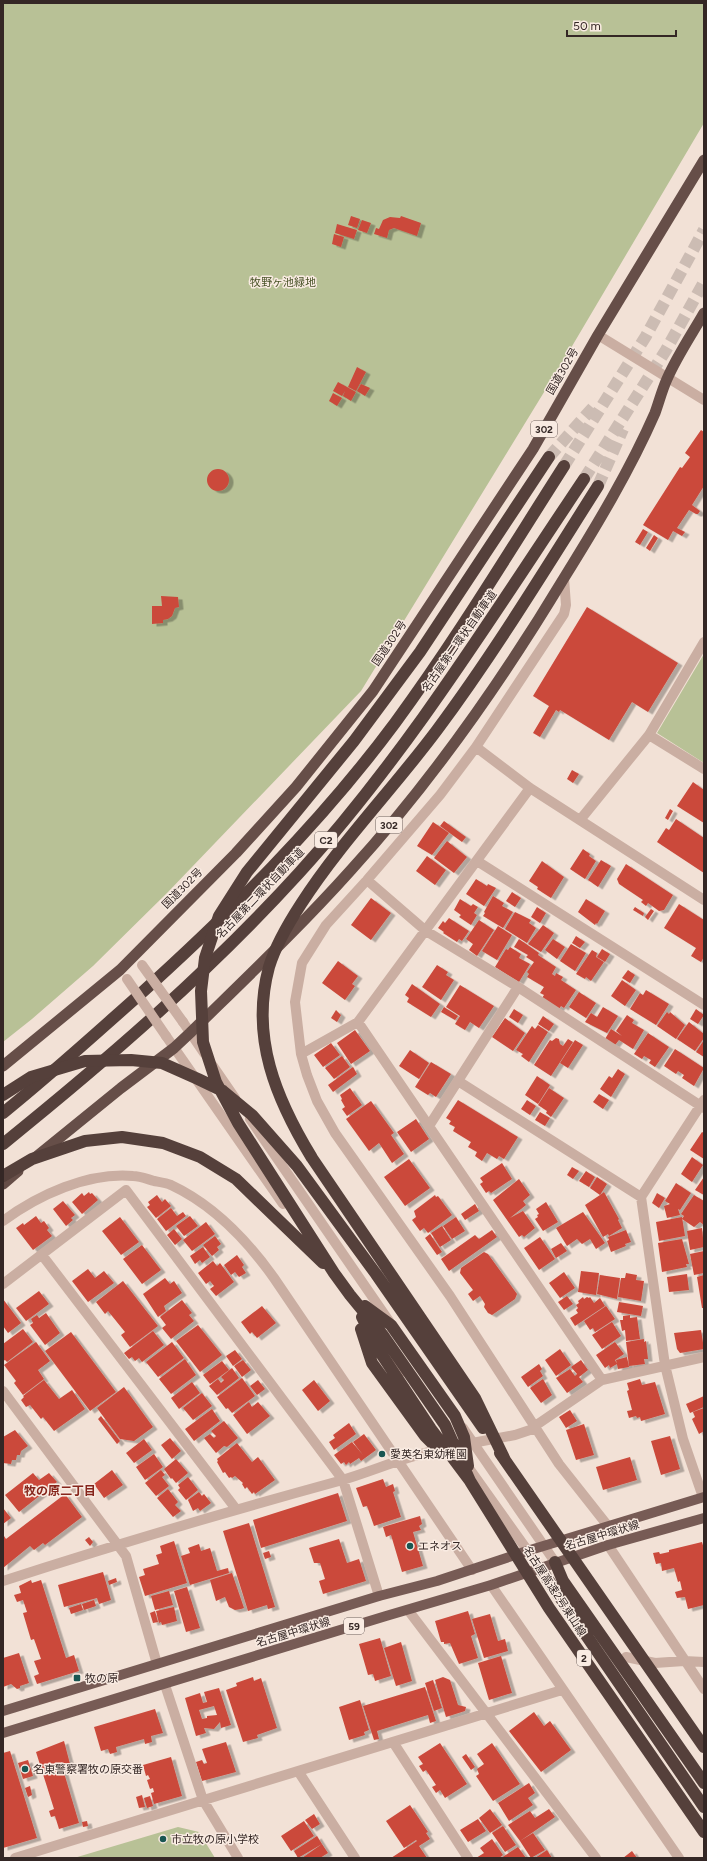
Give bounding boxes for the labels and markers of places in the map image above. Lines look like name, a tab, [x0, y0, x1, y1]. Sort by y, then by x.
place label: 愛英名東幼稚園	[390, 1448, 467, 1461]
marker: 愛英名東幼稚園	[377, 1449, 387, 1459]
place label: エネオス	[418, 1540, 462, 1553]
marker: エネオス	[405, 1541, 415, 1551]
place label: 牧の原	[85, 1672, 118, 1685]
marker: 牧の原	[72, 1673, 82, 1683]
place label: 名東警察署牧の原交番	[33, 1763, 143, 1776]
marker: 名東警察署牧の原交番	[20, 1764, 30, 1774]
place label: 市立牧の原小学校	[171, 1833, 259, 1846]
marker: 市立牧の原小学校	[158, 1834, 168, 1844]

